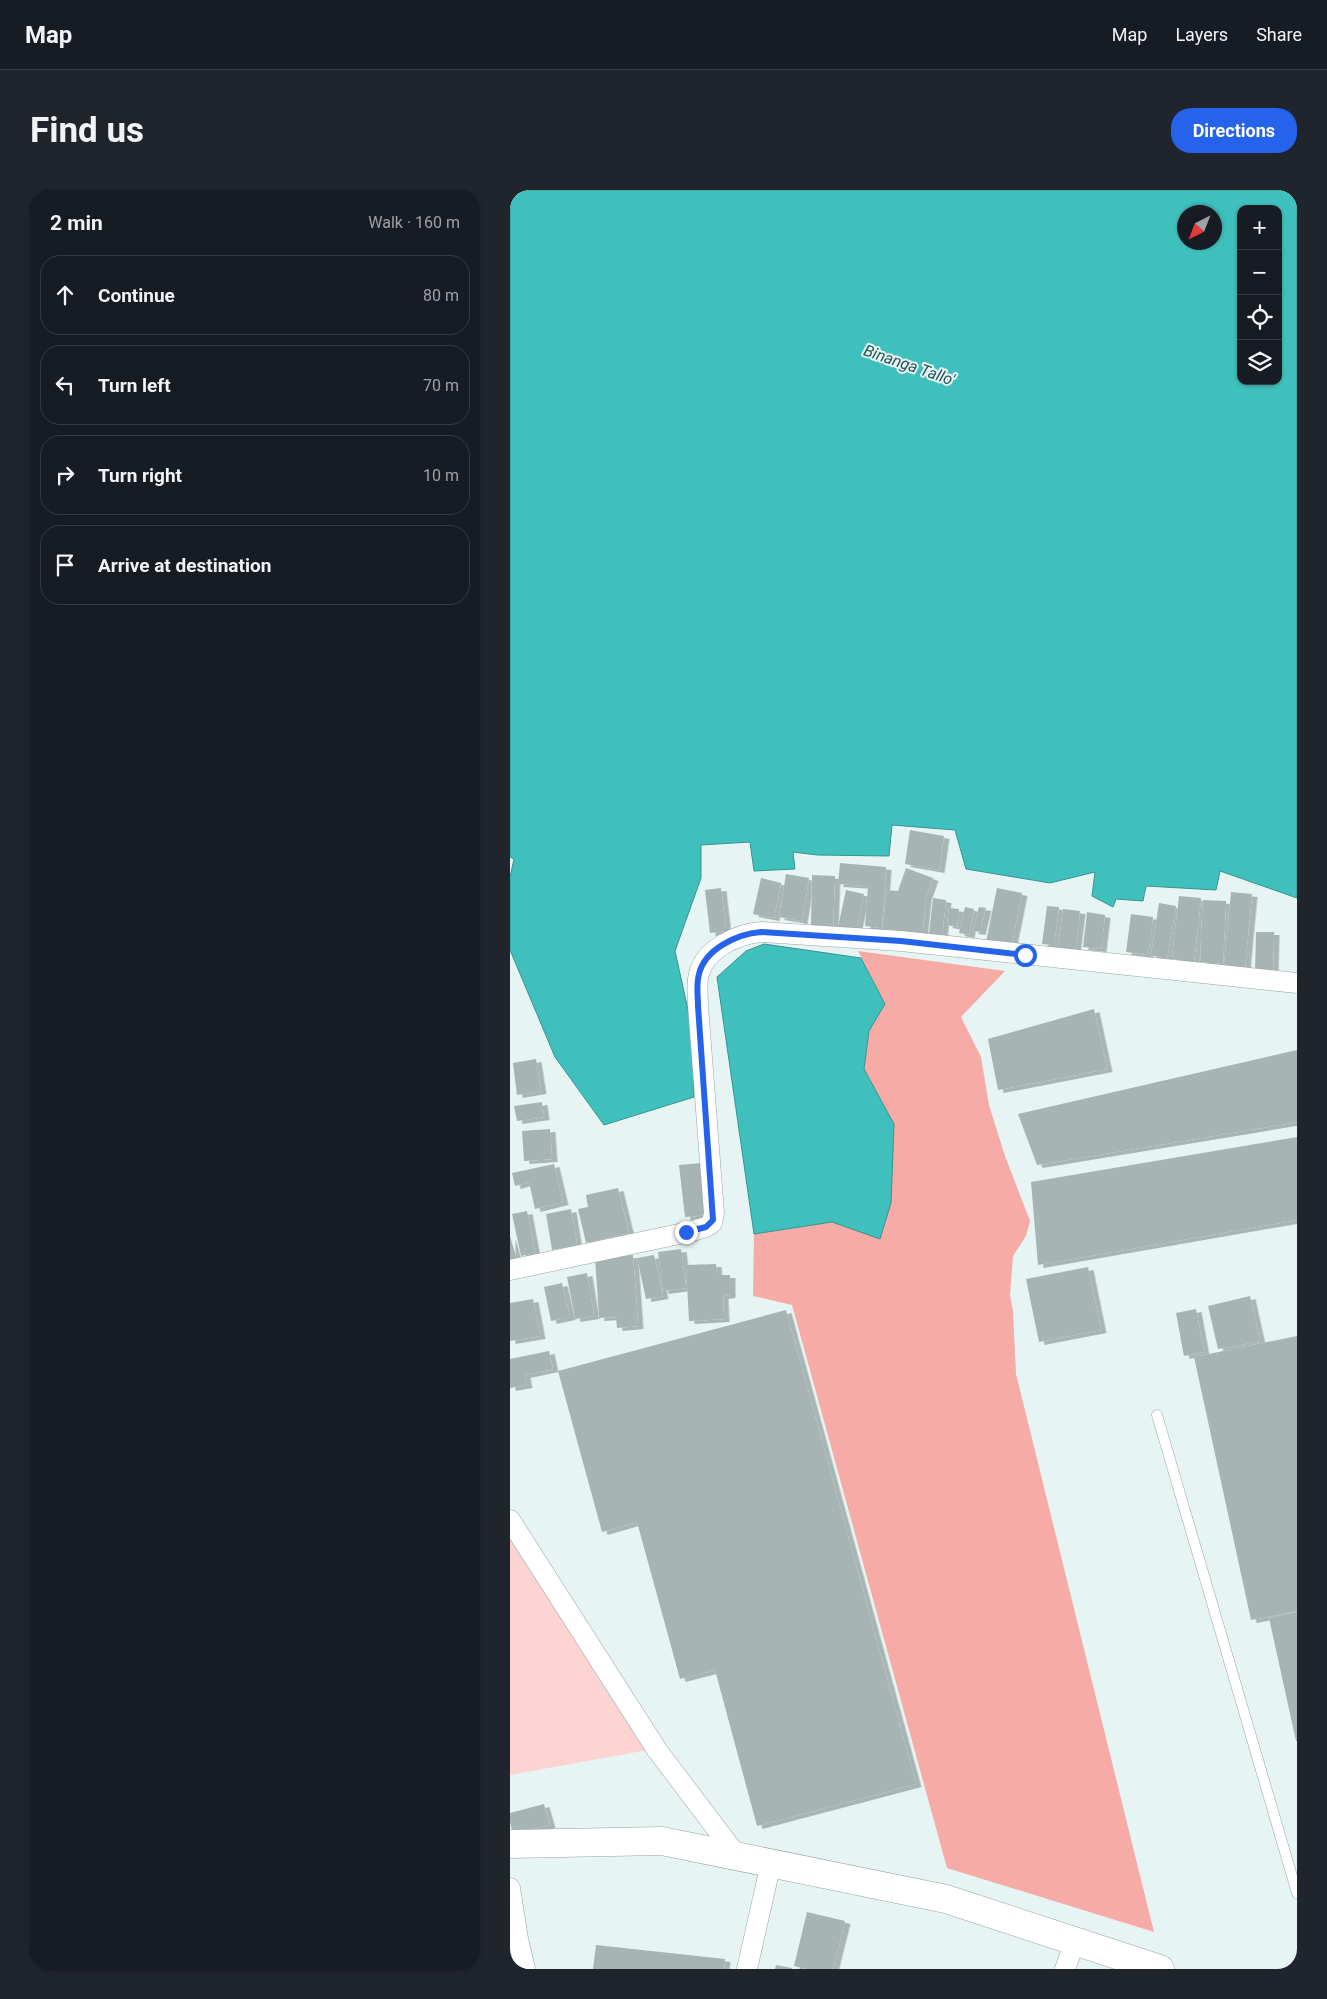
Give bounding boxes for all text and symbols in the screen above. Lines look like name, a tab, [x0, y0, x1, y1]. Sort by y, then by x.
text: Map	[25, 21, 72, 49]
text: Map	[1112, 24, 1147, 45]
text: Layers	[1175, 24, 1228, 45]
text: Share	[1256, 24, 1302, 45]
button: Directions	[1171, 108, 1297, 153]
text: Find us	[30, 110, 144, 151]
north arrow	[1177, 205, 1222, 250]
map controls	[1237, 205, 1282, 385]
button: +	[1237, 205, 1282, 250]
text: 2 min	[50, 211, 103, 235]
text: Walk · 160 m	[368, 213, 460, 232]
button: −	[1237, 250, 1282, 295]
icon: ahead	[51, 281, 79, 309]
text: Continue	[98, 284, 175, 307]
text: 80 m	[423, 286, 459, 305]
button: locate	[1237, 295, 1282, 340]
button: layers	[1237, 340, 1282, 385]
water label: Binanga Tallo'	[861, 341, 958, 390]
icon: left	[51, 371, 79, 399]
text: Turn left	[98, 374, 171, 397]
text: 70 m	[423, 376, 459, 395]
icon: right	[51, 461, 79, 489]
text: Turn right	[98, 464, 182, 487]
text: 10 m	[423, 466, 459, 485]
icon: arrive	[51, 551, 79, 579]
text: Arrive at destination	[98, 554, 271, 577]
route start	[1014, 944, 1037, 967]
route end	[675, 1221, 698, 1244]

